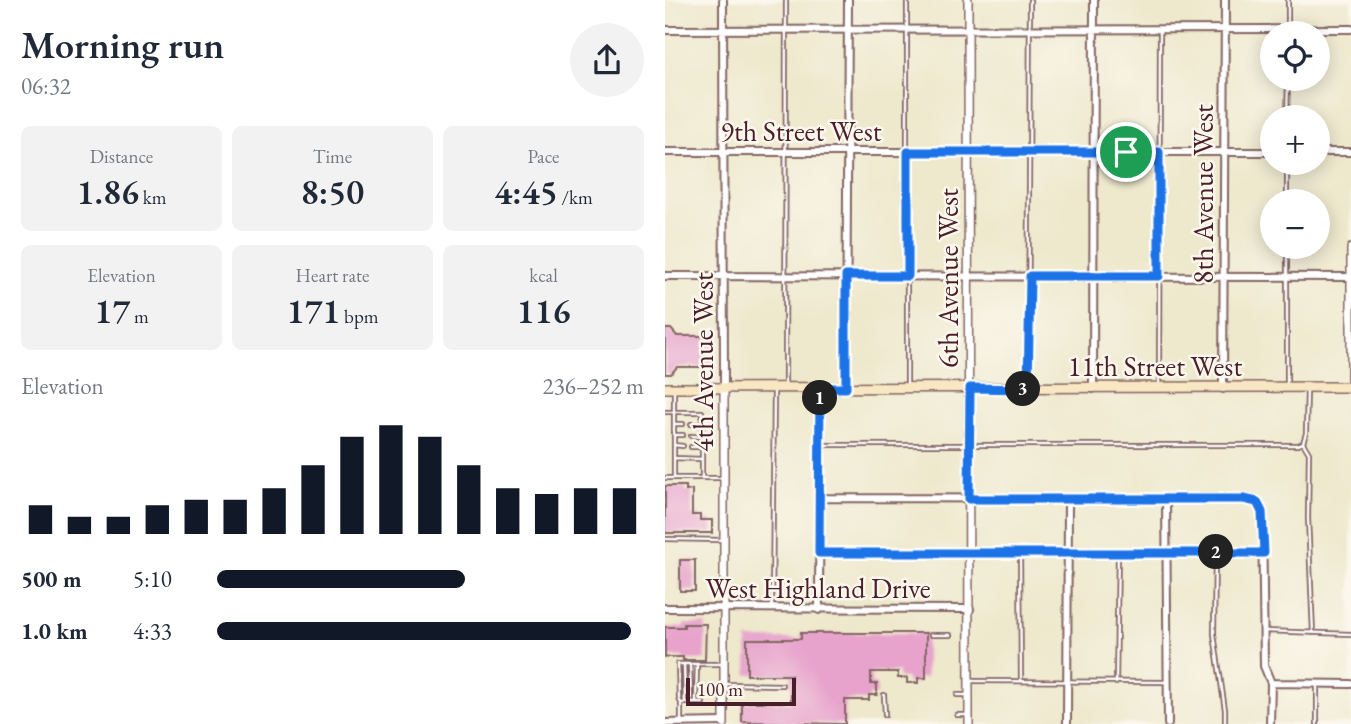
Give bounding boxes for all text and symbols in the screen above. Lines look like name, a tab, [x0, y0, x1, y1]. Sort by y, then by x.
text: Morning run	[21, 20, 224, 69]
map controls	[1260, 21, 1330, 259]
button: locate	[1260, 21, 1330, 91]
button: share	[570, 23, 644, 97]
text: 06:32	[21, 71, 71, 101]
street label: 8th Avenue West	[1185, 104, 1221, 284]
button: +	[1260, 105, 1330, 175]
street label: 9th Street West	[721, 113, 882, 149]
pin	[1096, 122, 1156, 182]
icon: arrive	[1107, 133, 1145, 171]
text: Distance	[90, 144, 153, 169]
text: Time	[313, 144, 352, 169]
text: Pace	[528, 144, 559, 169]
text: 1.86	[77, 169, 139, 214]
text: 8:50	[301, 169, 364, 214]
text: 4:45	[494, 169, 558, 214]
text: km	[139, 185, 166, 210]
text: /km	[558, 185, 593, 210]
street label: 6th Avenue West	[930, 188, 966, 368]
button: −	[1260, 189, 1330, 259]
text: Elevation	[87, 263, 156, 288]
text: Heart rate	[296, 263, 369, 288]
text: kcal	[529, 263, 558, 288]
street label: 4th Avenue West	[685, 272, 721, 452]
text: 17	[94, 288, 130, 333]
text: 171	[286, 288, 340, 333]
text: 116	[517, 288, 570, 333]
text: m	[130, 304, 149, 329]
text: bpm	[340, 304, 379, 329]
street label: 11th Street West	[1068, 348, 1242, 384]
text: Elevation	[21, 371, 104, 401]
text: 236–252 m	[543, 371, 644, 401]
pin: 3	[1005, 372, 1041, 406]
text: 3	[1017, 376, 1028, 401]
pin: 1	[803, 380, 837, 416]
text: 1	[814, 385, 825, 410]
pin: 2	[1199, 534, 1233, 570]
text: 2	[1210, 539, 1221, 564]
text: 500 m	[21, 564, 82, 594]
text: 5:10	[133, 564, 172, 594]
street label: West Highland Drive	[705, 570, 931, 606]
text: 1.0 km	[21, 616, 88, 646]
text: 4:33	[133, 616, 172, 646]
scale bar	[686, 675, 796, 707]
text: 100 m	[697, 677, 743, 702]

